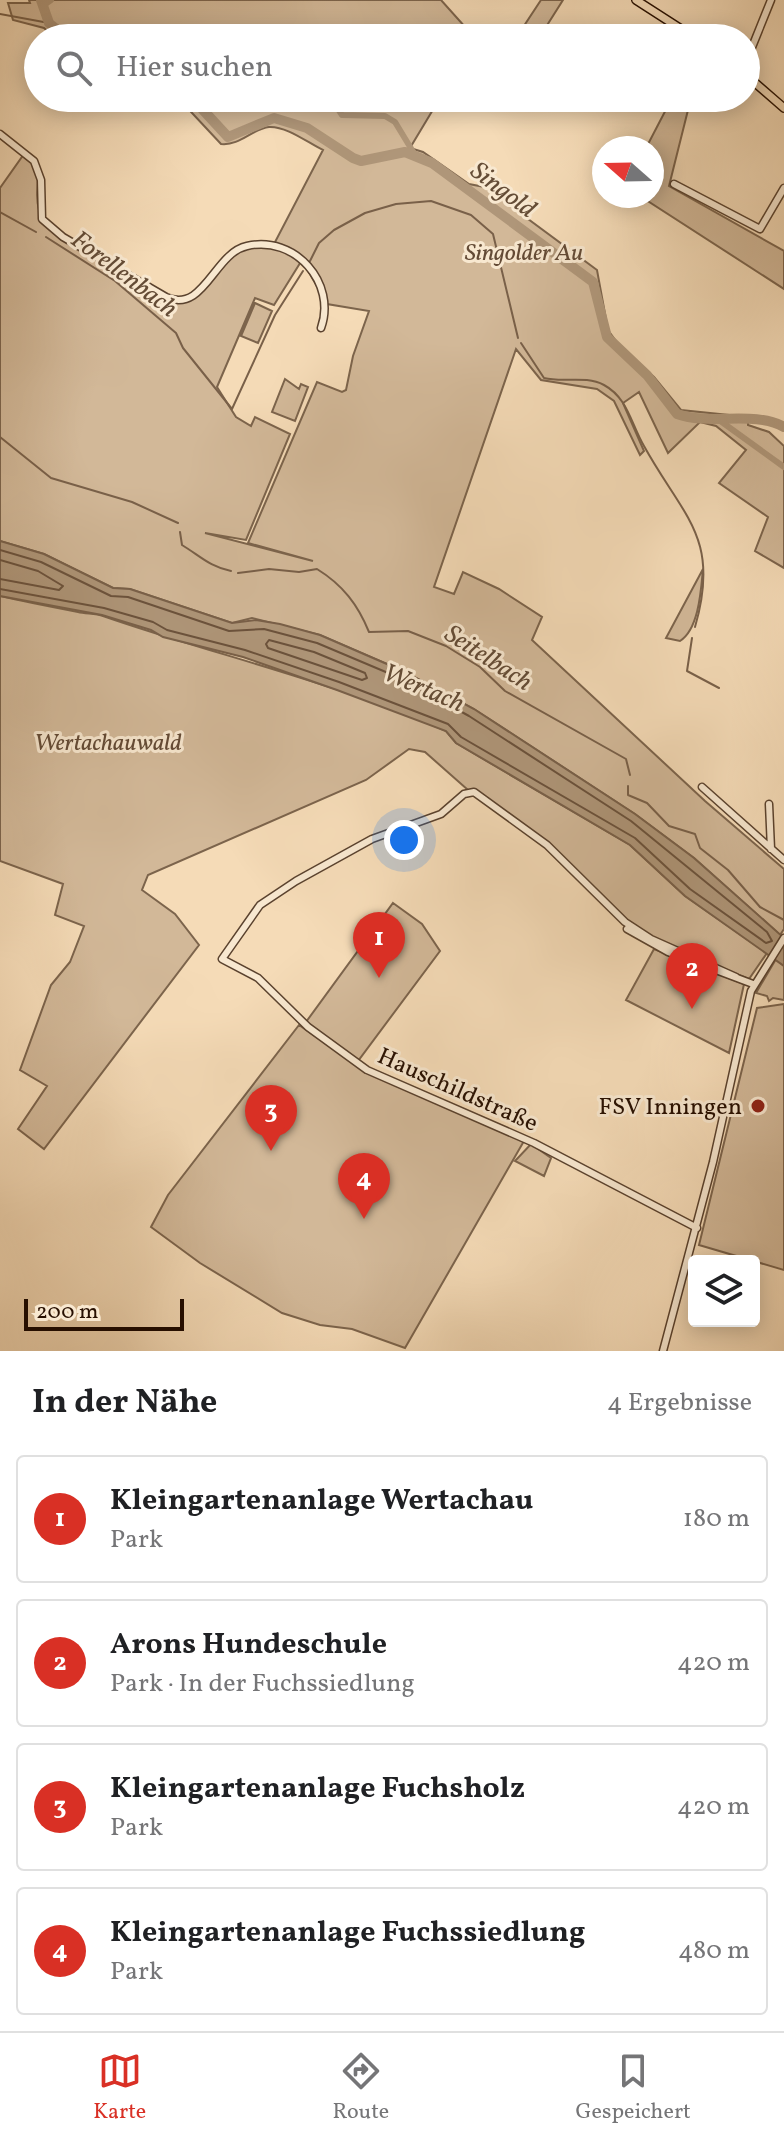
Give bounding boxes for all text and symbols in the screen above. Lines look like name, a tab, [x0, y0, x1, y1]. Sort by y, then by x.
search box	[24, 24, 760, 112]
icon: search	[52, 46, 96, 90]
text: Hier suchen	[116, 47, 273, 89]
north arrow	[592, 136, 664, 208]
water label: Singold	[462, 154, 544, 228]
water label: Forellenbach	[63, 222, 185, 327]
park label: Singolder Au	[465, 237, 583, 271]
water label: Seitelbach	[437, 617, 539, 701]
water label: Wertach	[377, 656, 470, 722]
park label: Wertachauwald	[34, 727, 182, 761]
your location	[384, 820, 424, 860]
pin: 1	[353, 912, 405, 978]
pin: 2	[666, 943, 718, 1009]
street label: Hauschildstraße	[371, 1040, 543, 1141]
pin: 3	[245, 1085, 297, 1151]
place label: FSV Inningen	[599, 1091, 742, 1125]
marker: FSV Inningen	[749, 1097, 767, 1115]
pin: 4	[338, 1153, 390, 1219]
map controls	[688, 1255, 760, 1327]
button: layers	[688, 1255, 760, 1327]
scale bar	[24, 1295, 184, 1331]
text: 200 m	[36, 1297, 98, 1328]
text: In der Nähe	[32, 1380, 217, 1427]
text: 4 Ergebnisse	[607, 1385, 752, 1421]
text: Kleingartenanlage Wertachau	[110, 1480, 533, 1522]
text: 1	[55, 1501, 65, 1537]
text: 180 m	[683, 1501, 750, 1537]
text: Park	[110, 1522, 163, 1558]
text: Arons Hundeschule	[110, 1624, 387, 1666]
text: 2	[53, 1645, 67, 1681]
text: 420 m	[677, 1645, 750, 1681]
text: Park · In der Fuchssiedlung	[110, 1666, 415, 1702]
text: Kleingartenanlage Fuchsholz	[110, 1768, 525, 1810]
text: 3	[53, 1789, 67, 1825]
text: 420 m	[677, 1789, 750, 1825]
text: Park	[110, 1810, 163, 1846]
text: Kleingartenanlage Fuchssiedlung	[110, 1912, 585, 1954]
text: 4	[52, 1933, 68, 1969]
text: 480 m	[678, 1933, 750, 1969]
text: Park	[110, 1954, 163, 1990]
tab: Karte	[93, 2049, 146, 2128]
tab: Route	[333, 2049, 389, 2128]
tab: Gespeichert	[575, 2049, 691, 2128]

